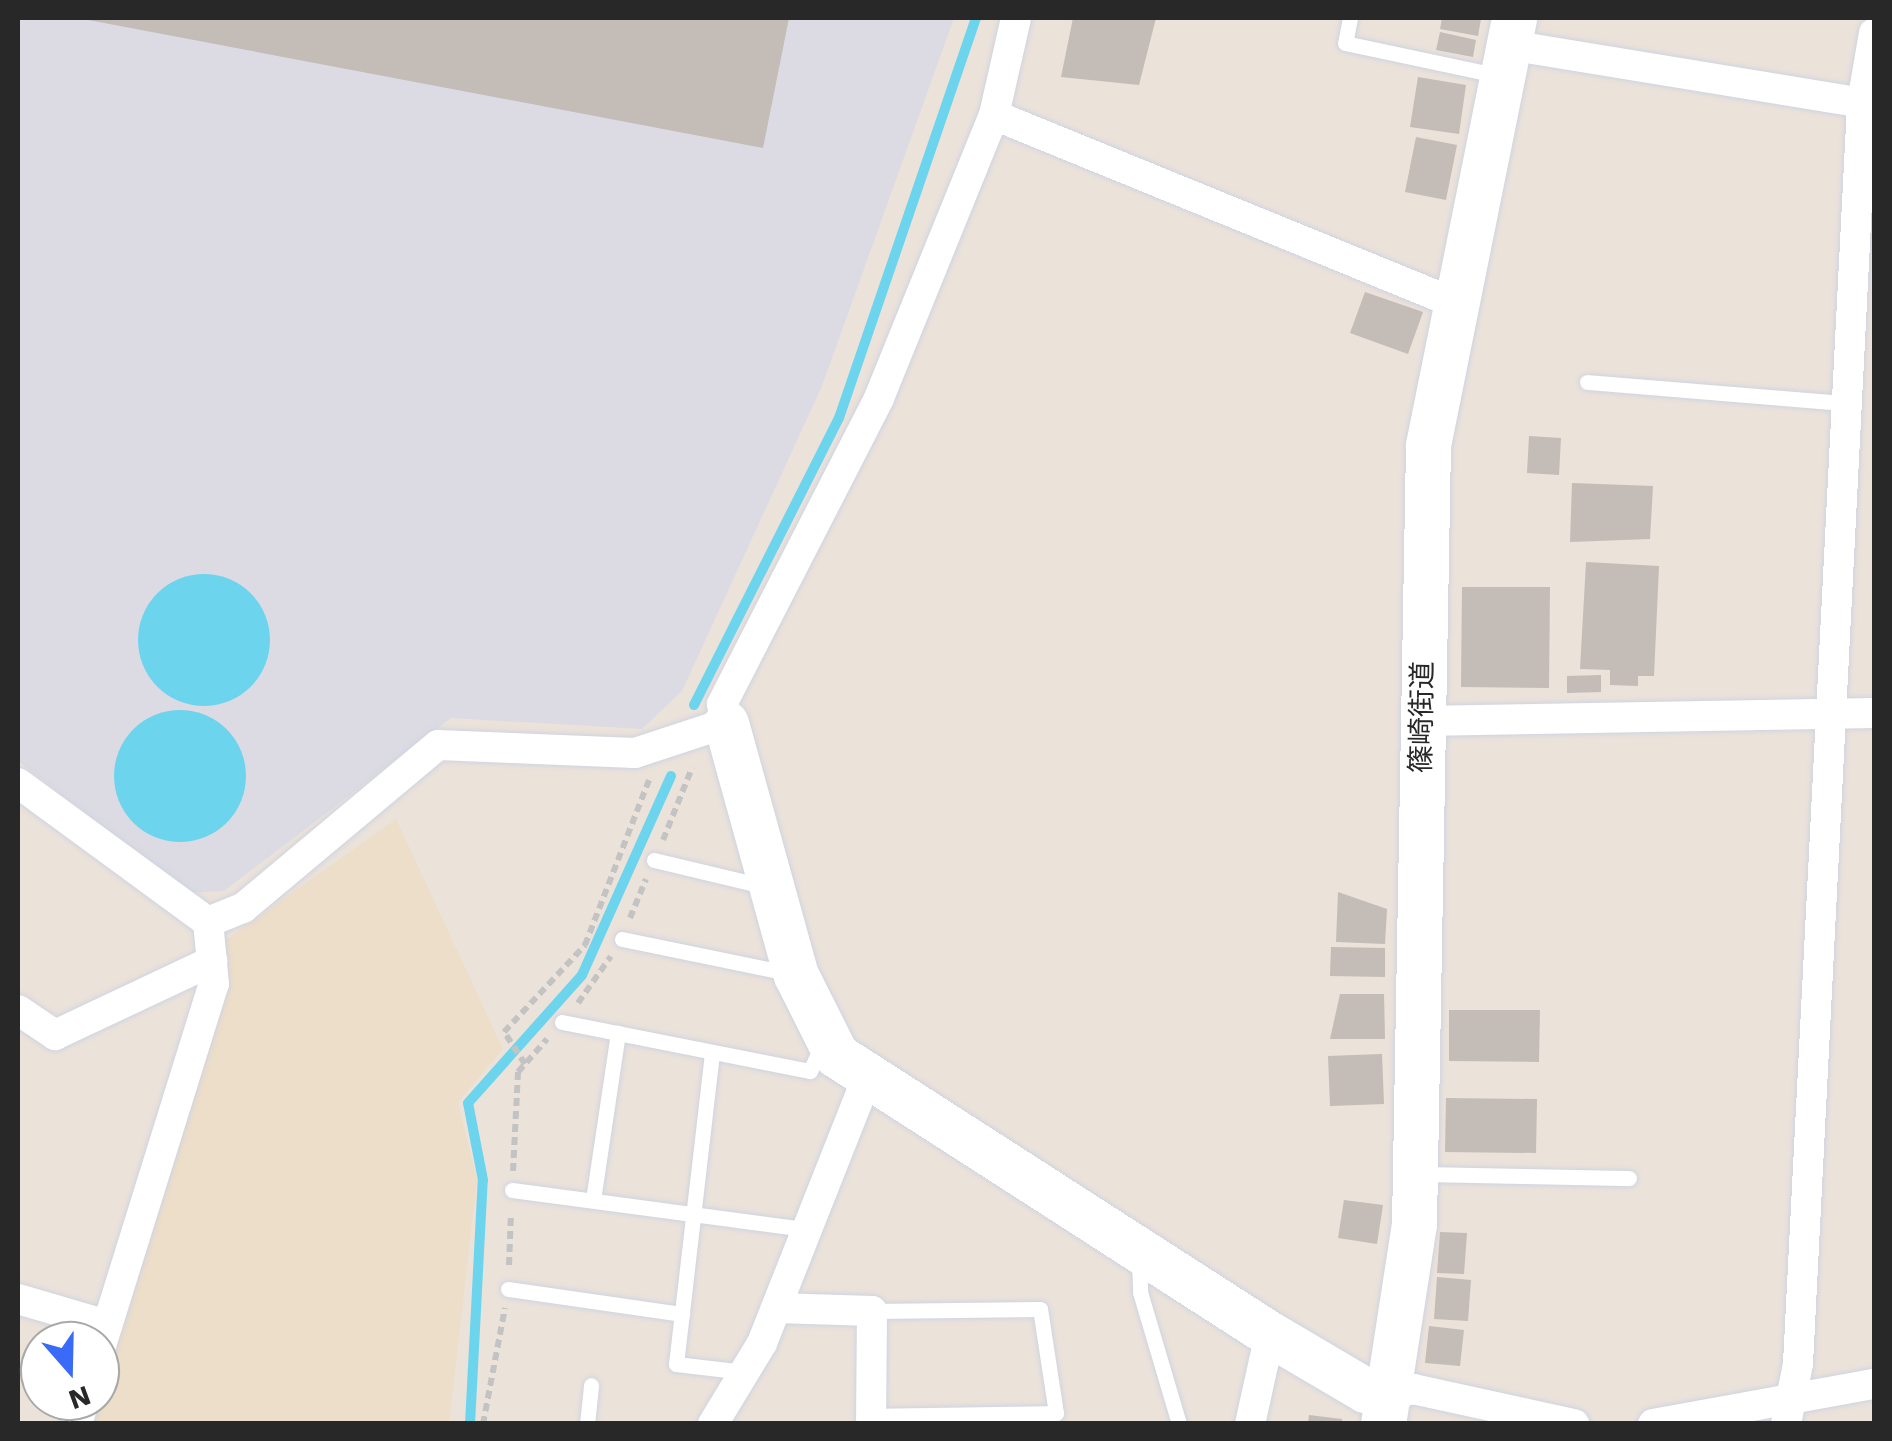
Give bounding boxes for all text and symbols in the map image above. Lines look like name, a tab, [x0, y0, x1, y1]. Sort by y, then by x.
street label: 篠崎街道	[1404, 661, 1440, 773]
north arrow	[20, 1321, 120, 1421]
text: N	[64, 1379, 95, 1417]

